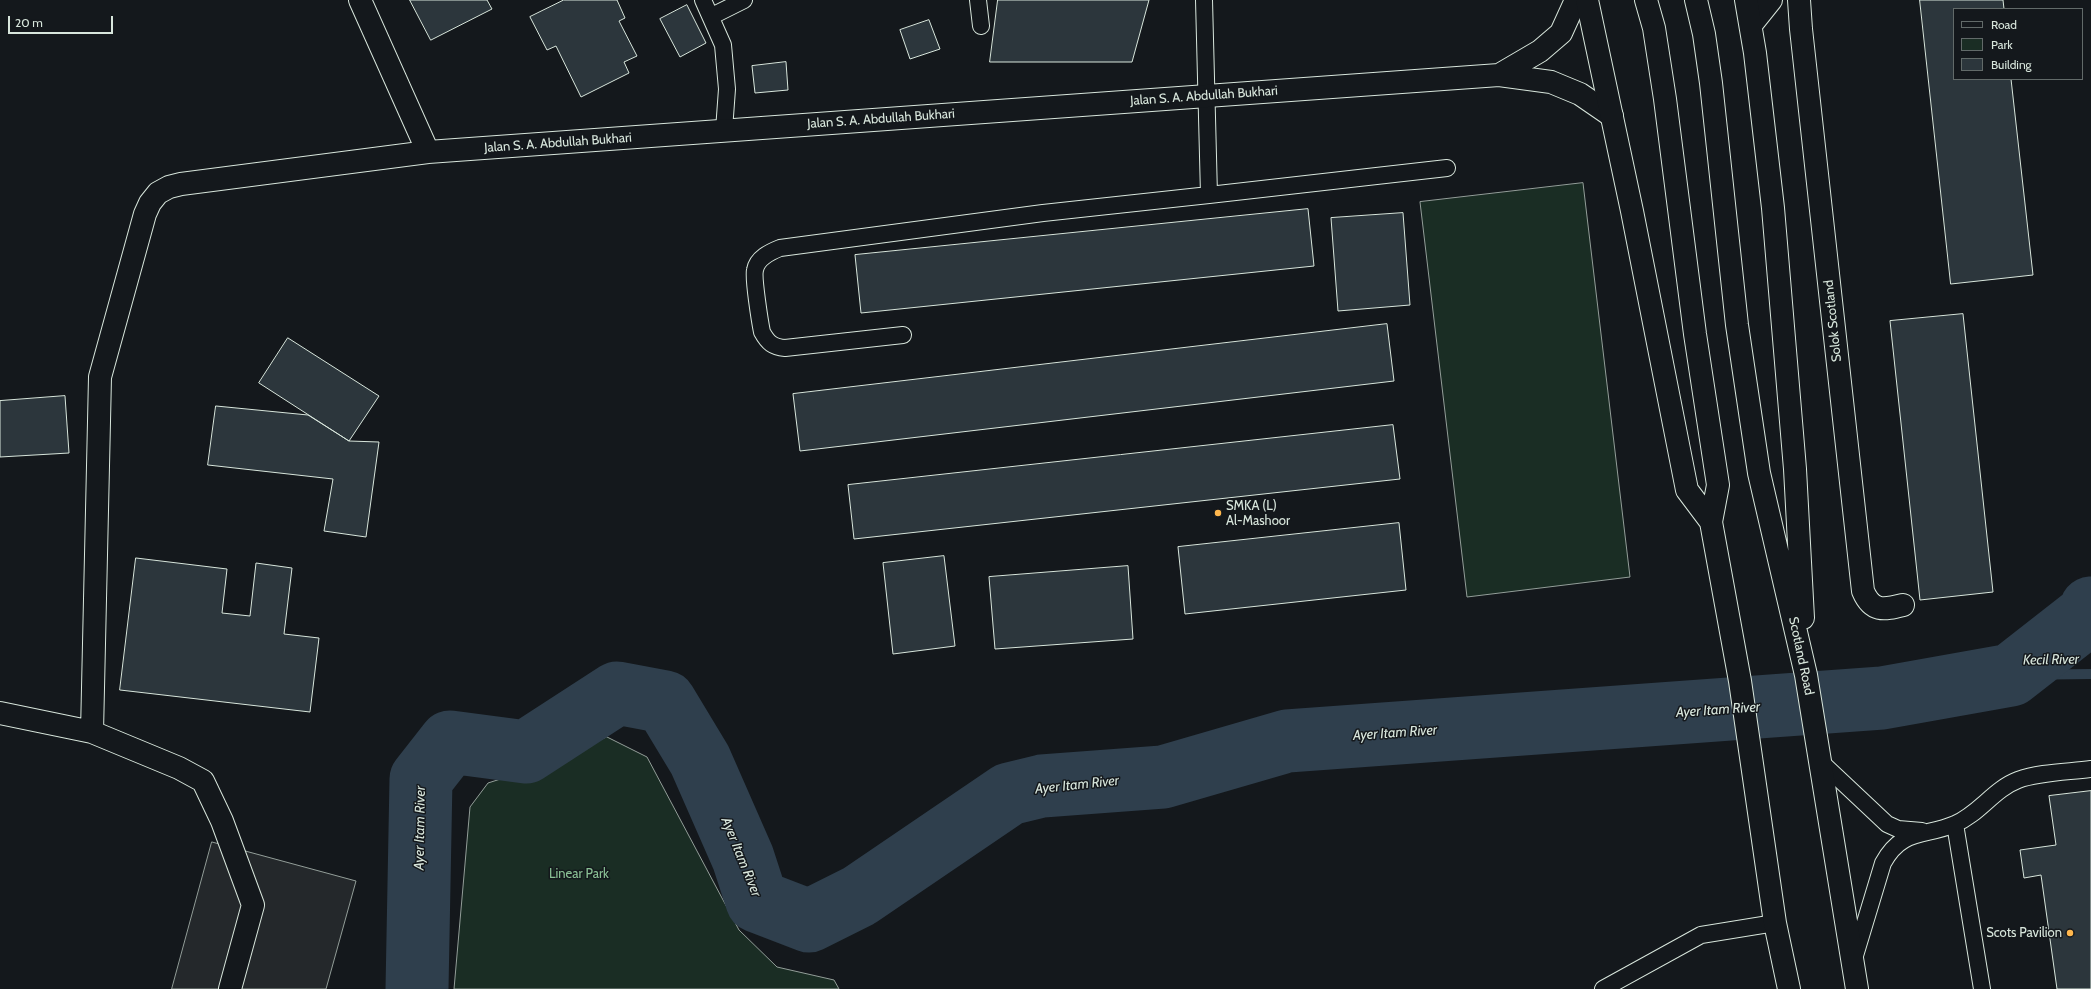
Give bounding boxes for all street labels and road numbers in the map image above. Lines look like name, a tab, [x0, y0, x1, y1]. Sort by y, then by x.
street label: Jalan S. A. Abdullah Bukhari	[1130, 83, 1278, 109]
street label: Jalan S. A. Abdullah Bukhari	[807, 106, 955, 132]
street label: Jalan S. A. Abdullah Bukhari	[484, 130, 632, 156]
street label: Solok Scotland	[1821, 279, 1845, 363]
street label: Scotland Road	[1785, 615, 1817, 697]

